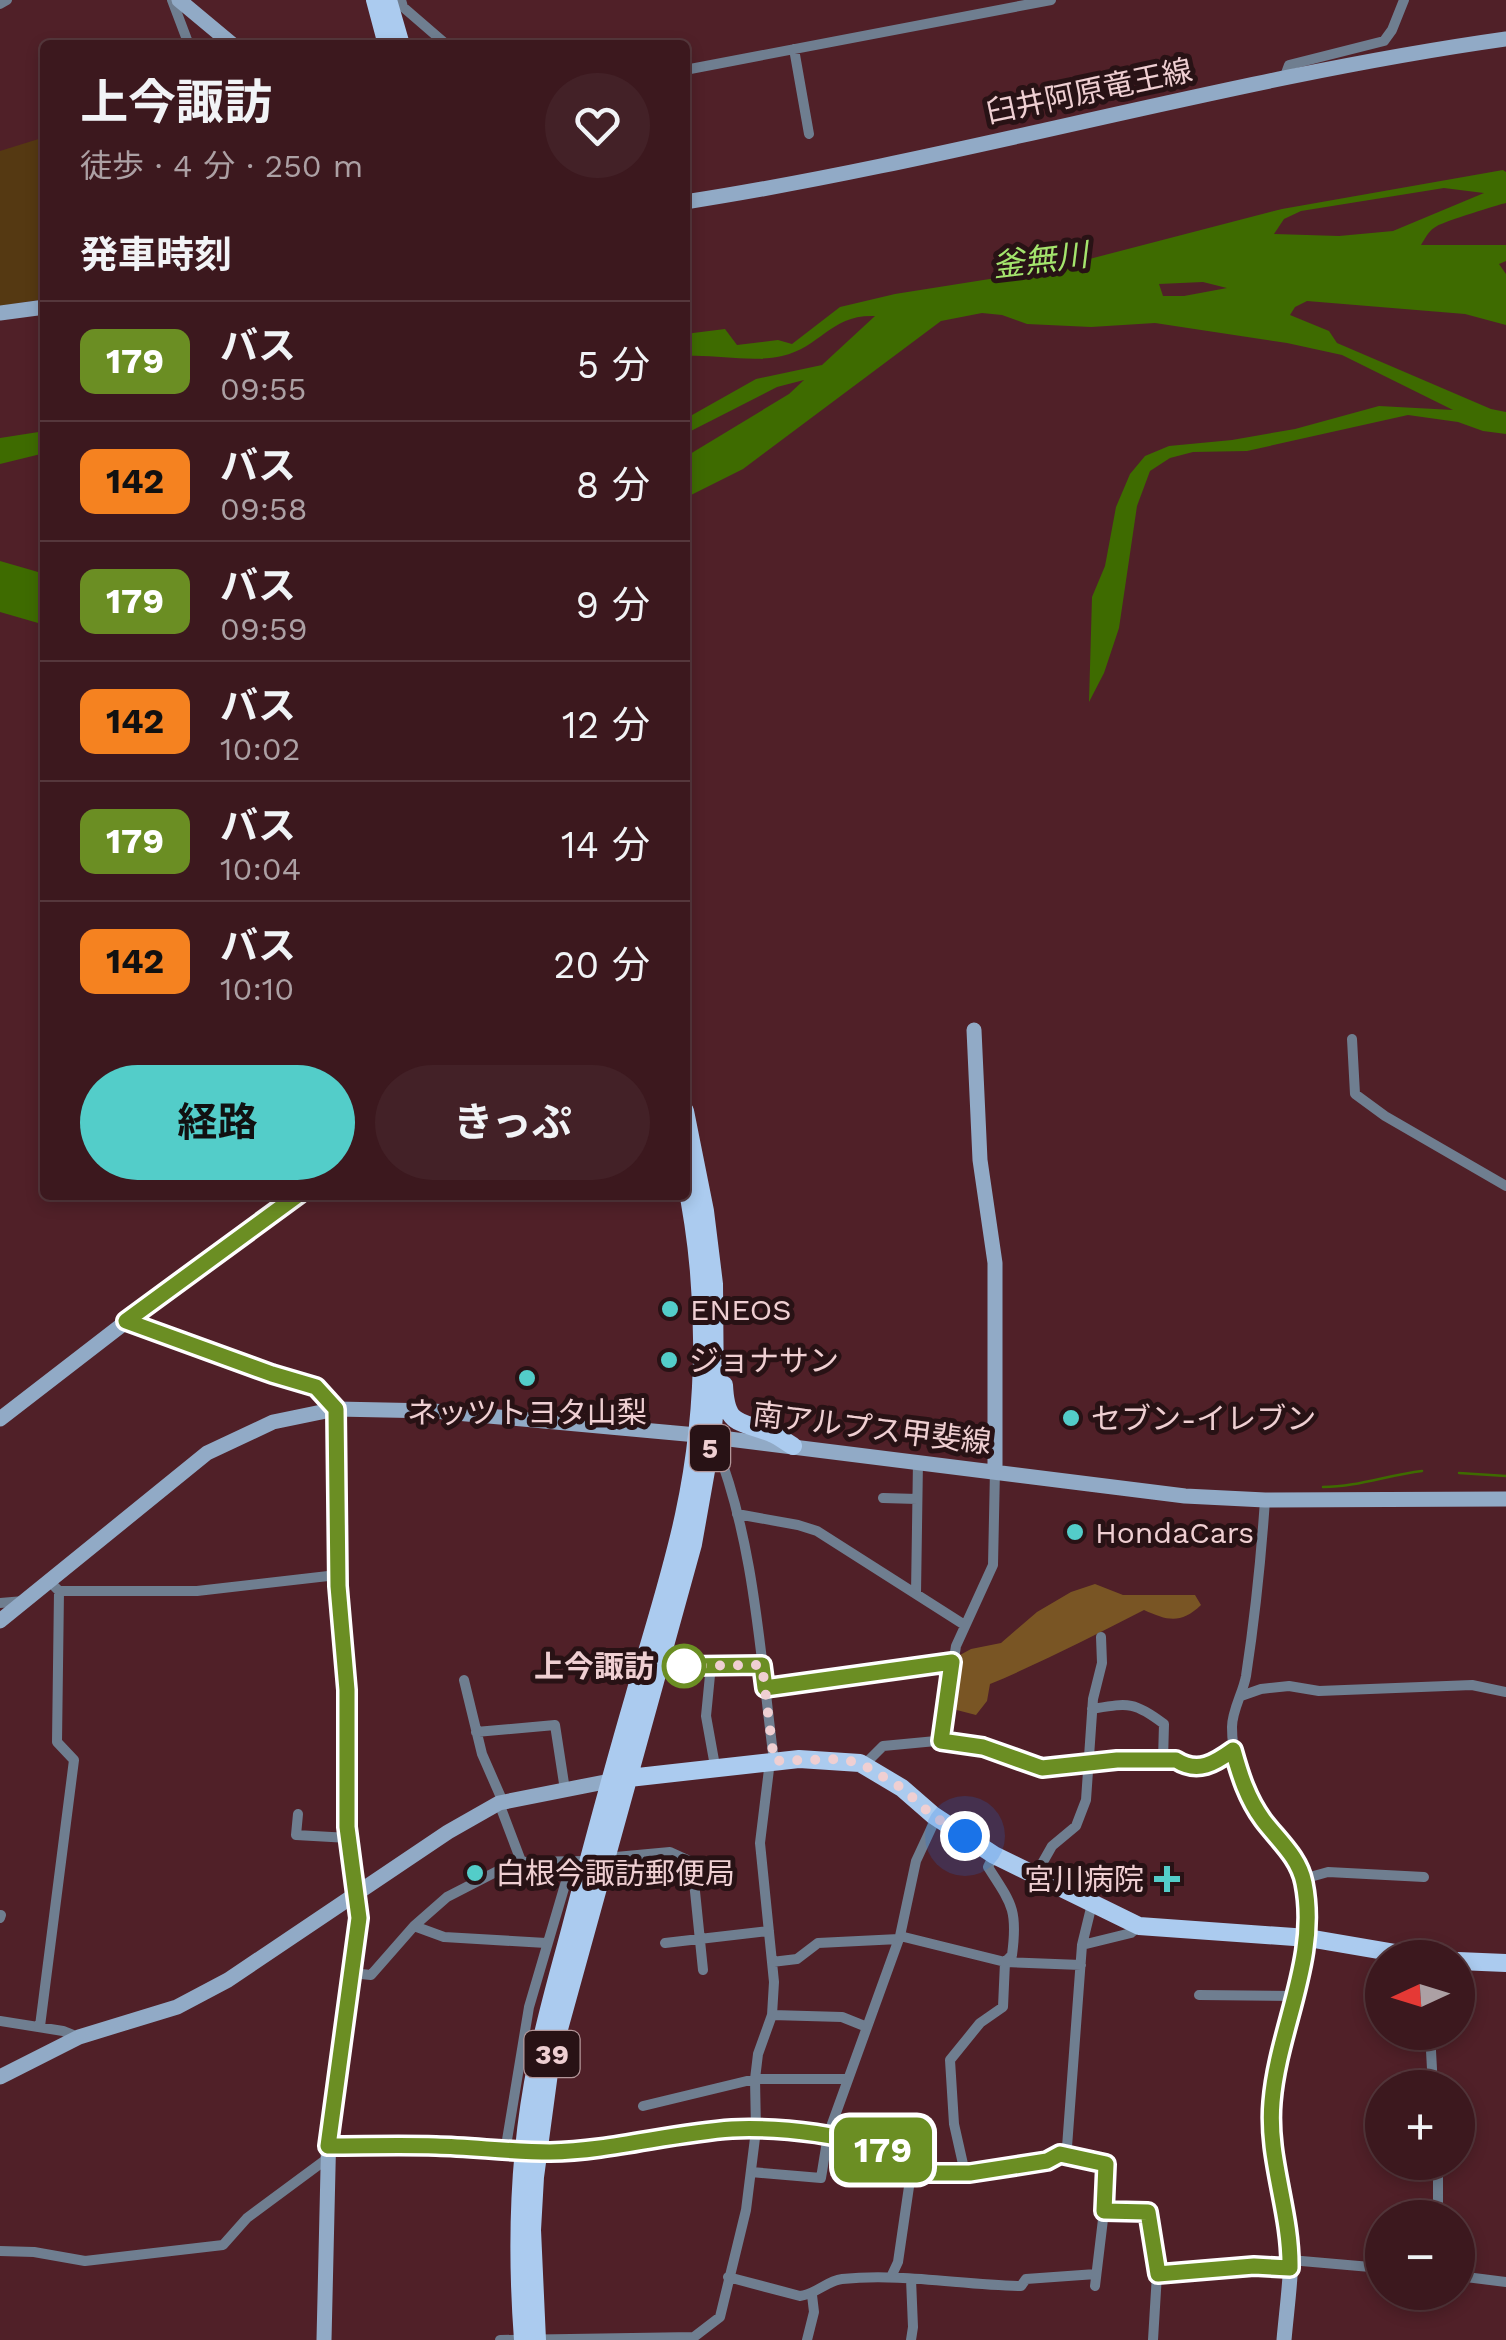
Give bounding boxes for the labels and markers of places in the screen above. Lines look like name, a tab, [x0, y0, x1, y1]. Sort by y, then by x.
place label: ENEOS	[690, 1292, 792, 1327]
marker: ENEOS	[659, 1298, 681, 1320]
place label: ジョナサン	[689, 1343, 839, 1378]
marker: ジョナサン	[658, 1349, 680, 1371]
marker: ネッツトヨタ山梨	[516, 1367, 538, 1389]
place label: ネッツトヨタ山梨	[407, 1395, 647, 1430]
place label: セブン-イレブン	[1091, 1401, 1316, 1436]
marker: セブン-イレブン	[1060, 1407, 1082, 1429]
place label: HondaCars	[1095, 1515, 1254, 1550]
marker: HondaCars	[1064, 1521, 1086, 1543]
marker: 上今諏訪	[663, 1645, 705, 1687]
place label: 上今諏訪	[534, 1649, 654, 1684]
place label: 白根今諏訪郵便局	[495, 1856, 735, 1891]
marker: 白根今諏訪郵便局	[464, 1862, 486, 1884]
place label: 宮川病院	[1024, 1862, 1144, 1897]
marker: 宮川病院	[1154, 1866, 1180, 1892]

